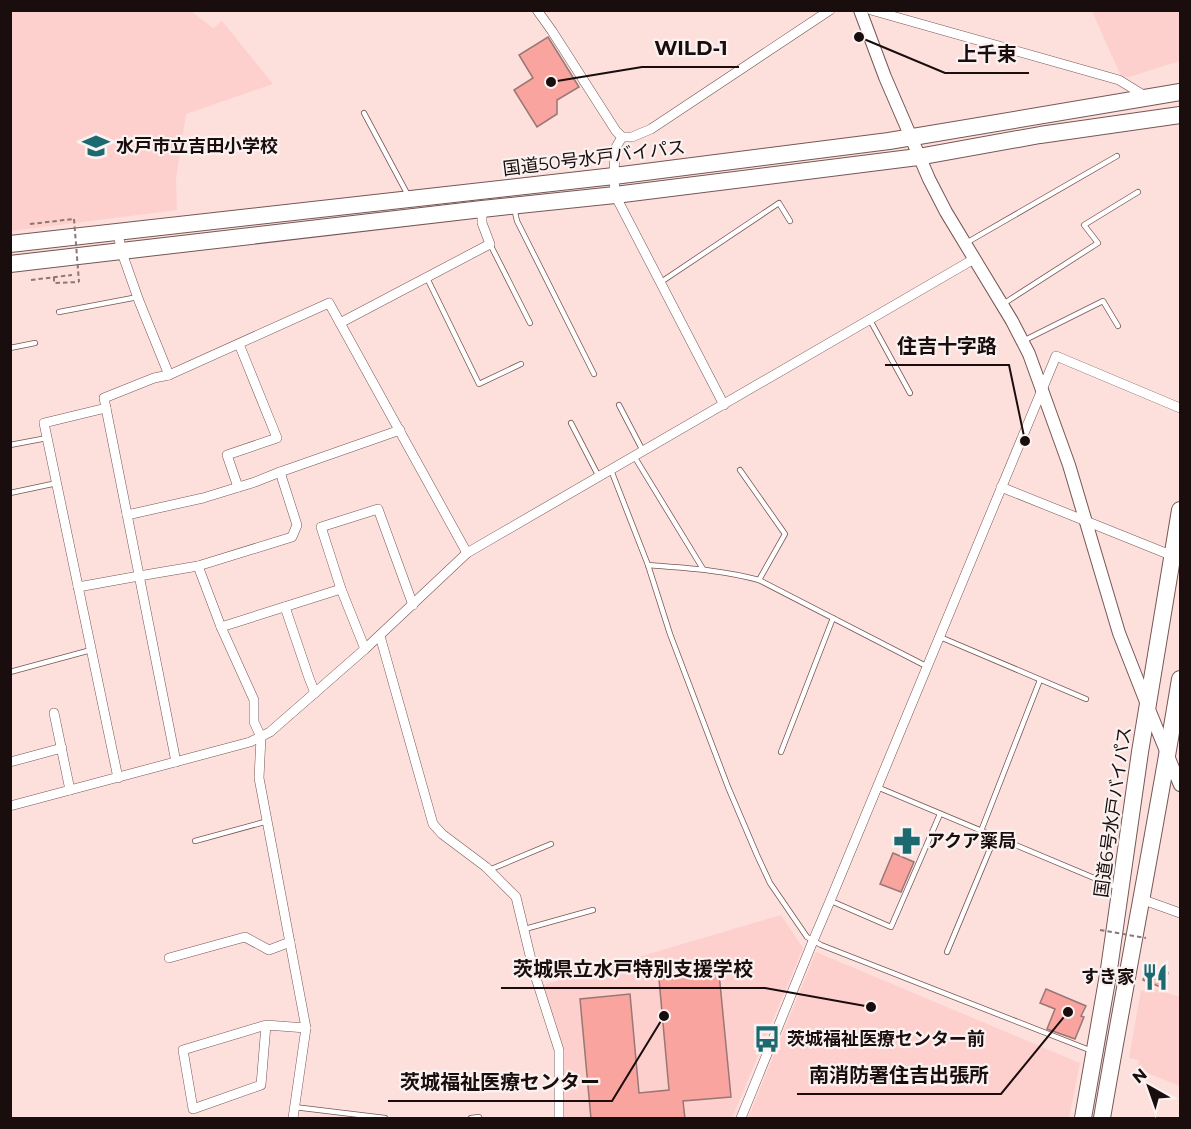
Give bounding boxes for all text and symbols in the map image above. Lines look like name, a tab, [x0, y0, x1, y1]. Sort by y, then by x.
callout: WILD-1	[642, 29, 739, 67]
callout: 上千束	[945, 35, 1029, 73]
text: WILD-1	[654, 36, 728, 60]
text: 上千束	[957, 42, 1017, 66]
school or university icon: 水戸市立吉田小学校	[81, 131, 111, 161]
place label: 水戸市立吉田小学校	[116, 135, 278, 157]
street label: 国道50号水戸バイパス	[501, 136, 687, 180]
callout: 住吉十字路	[885, 327, 1009, 365]
text: 住吉十字路	[897, 334, 997, 358]
street label: 国道6号水戸バイパス	[1090, 725, 1136, 899]
pharmacy icon: アクア薬局	[892, 826, 922, 856]
place label: アクア薬局	[927, 830, 1016, 852]
callout: 茨城県立水戸特別支援学校	[501, 950, 765, 988]
text: 茨城県立水戸特別支援学校	[513, 957, 753, 981]
restaurant icon: すき家	[1140, 962, 1170, 992]
place label: すき家	[1081, 966, 1135, 988]
bus stop icon: 茨城福祉医療センター前	[752, 1024, 782, 1054]
place label: 茨城福祉医療センター前	[787, 1028, 985, 1050]
callout: 南消防署住吉出張所	[797, 1056, 1001, 1094]
north arrow	[1119, 1057, 1179, 1117]
callout: 茨城福祉医療センター	[388, 1063, 612, 1101]
text: 南消防署住吉出張所	[809, 1063, 989, 1087]
text: N	[1129, 1064, 1151, 1087]
text: 茨城福祉医療センター	[400, 1070, 600, 1094]

